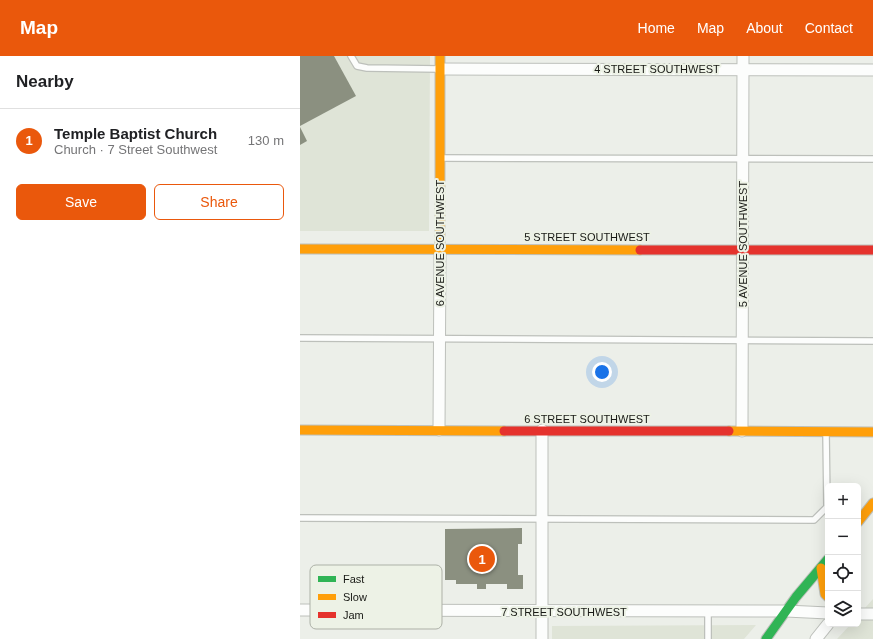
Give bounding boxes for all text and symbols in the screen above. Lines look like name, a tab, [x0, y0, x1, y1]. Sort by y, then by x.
text: Map	[20, 17, 58, 38]
text: Home	[638, 20, 675, 36]
text: Map	[697, 20, 724, 36]
text: About	[746, 20, 783, 36]
text: Contact	[805, 20, 853, 36]
street label: 4 STREET SOUTHWEST	[594, 63, 720, 75]
text: Nearby	[16, 72, 74, 91]
text: Temple Baptist Church	[54, 125, 217, 142]
text: 1	[25, 133, 33, 148]
text: 130 m	[248, 133, 284, 148]
text: Church · 7 Street Southwest	[54, 142, 217, 157]
street label: 6 AVENUE SOUTHWEST	[434, 180, 446, 306]
street label: 5 AVENUE SOUTHWEST	[737, 181, 749, 307]
button: Save	[16, 184, 146, 220]
button: Share	[154, 184, 284, 220]
street label: 5 STREET SOUTHWEST	[524, 231, 650, 243]
your location	[592, 362, 612, 382]
street label: 6 STREET SOUTHWEST	[524, 413, 650, 425]
map controls	[825, 483, 861, 627]
button: +	[825, 483, 861, 519]
button: −	[825, 519, 861, 555]
pin: 1	[469, 544, 495, 574]
button: locate	[825, 555, 861, 591]
legend	[310, 565, 442, 629]
text: Fast	[343, 573, 364, 585]
text: Slow	[343, 591, 367, 603]
button: layers	[825, 591, 861, 627]
street label: 7 STREET SOUTHWEST	[501, 606, 627, 618]
text: Jam	[343, 609, 364, 621]

